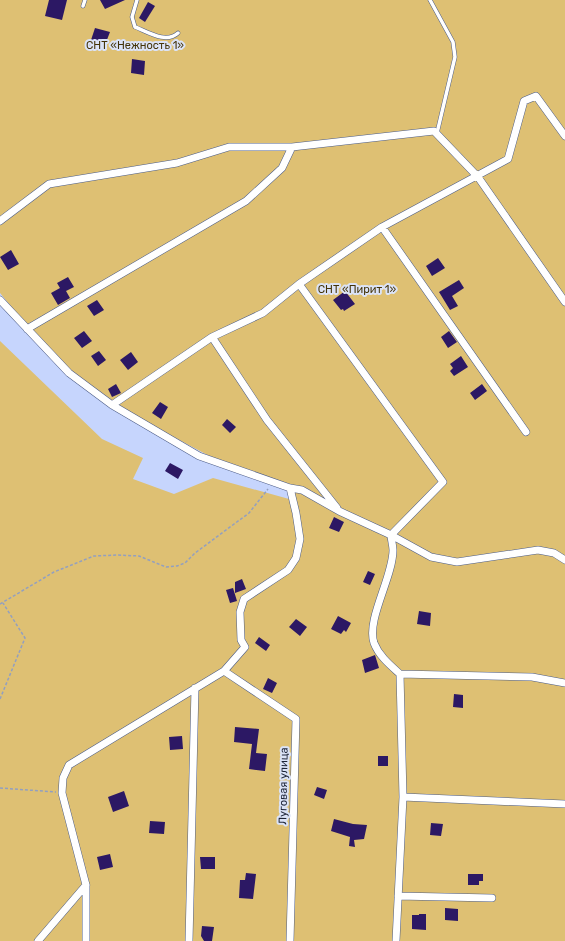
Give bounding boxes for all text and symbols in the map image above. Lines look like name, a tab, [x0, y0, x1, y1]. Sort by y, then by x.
park label: СНТ «Нежность 1»	[86, 39, 184, 52]
park label: СНТ «Пирит 1»	[318, 283, 397, 296]
street label: Луговая улица	[276, 747, 291, 825]

